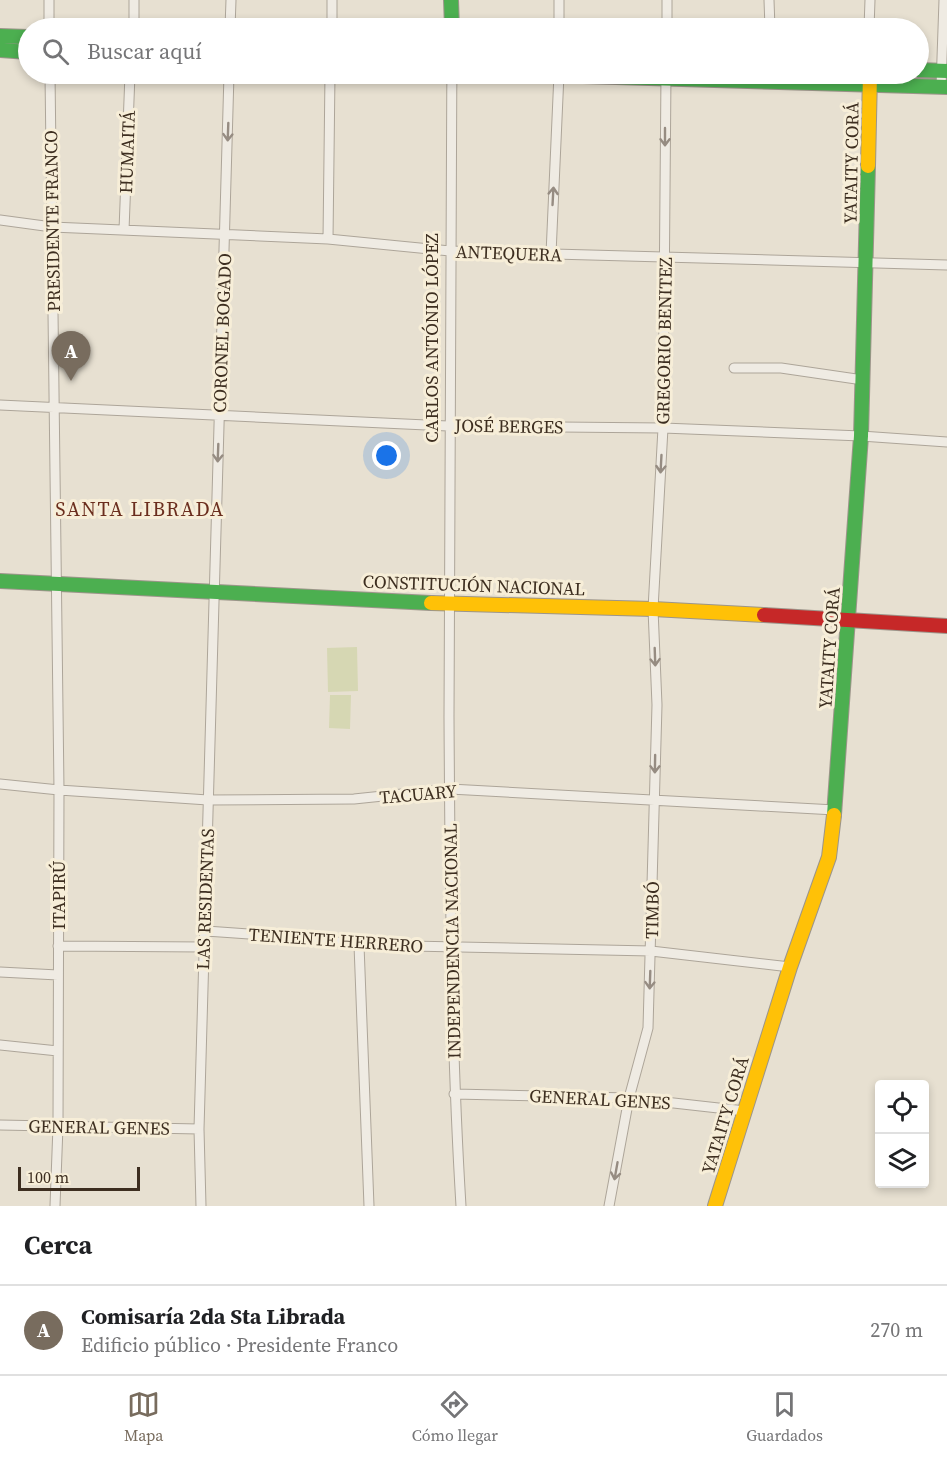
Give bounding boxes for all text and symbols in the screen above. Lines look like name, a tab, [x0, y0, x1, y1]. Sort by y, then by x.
search box	[18, 18, 929, 84]
icon: search	[39, 35, 72, 68]
text: Buscar aquí	[87, 36, 202, 66]
street label: YATAITY CORÁ	[837, 102, 865, 224]
street label: HUMAITÁ	[113, 110, 141, 194]
one-way arrow	[222, 121, 233, 141]
one-way arrow	[659, 126, 671, 146]
street label: PRESIDENTE FRANCO	[38, 130, 66, 312]
one-way arrow	[548, 186, 559, 206]
street label: CARLOS ANTÓNIO LÓPEZ	[419, 233, 444, 443]
street label: ANTEQUERA	[455, 239, 563, 267]
street label: CORONEL BOGADO	[207, 253, 237, 413]
street label: GREGORIO BENITEZ	[650, 257, 678, 425]
pin: A	[52, 332, 90, 381]
street label: JOSÉ BERGES	[453, 413, 564, 439]
your location	[372, 441, 401, 470]
one-way arrow	[212, 442, 224, 462]
one-way arrow	[655, 453, 666, 473]
district label: SANTA LIBRADA	[55, 495, 225, 523]
street label: CONSTITUCIÓN NACIONAL	[362, 569, 586, 601]
street label: YATAITY CORÁ	[812, 586, 846, 710]
one-way arrow	[649, 646, 660, 666]
one-way arrow	[649, 753, 661, 773]
street label: TACUARY	[378, 778, 458, 810]
street label: INDEPENDENCIA NACIONAL	[437, 823, 467, 1059]
street label: LAS RESIDENTAS	[190, 828, 220, 970]
street label: ITAPIRÚ	[46, 860, 71, 930]
street label: TIMBÓ	[639, 881, 665, 939]
street label: TENIENTE HERRERO	[248, 921, 424, 959]
one-way arrow	[644, 969, 656, 989]
street label: YATAITY CORÁ	[695, 1053, 755, 1177]
map controls	[875, 1080, 929, 1188]
button: locate	[875, 1080, 929, 1134]
street label: GENERAL GENES	[529, 1083, 671, 1115]
street label: GENERAL GENES	[28, 1113, 170, 1141]
button: layers	[875, 1134, 929, 1188]
one-way arrow	[610, 1160, 621, 1180]
scale bar	[18, 1164, 140, 1192]
text: 100 m	[27, 1166, 69, 1188]
text: Cerca	[24, 1227, 92, 1263]
text: Comisaría 2da Sta Librada	[81, 1301, 345, 1331]
text: A	[37, 1316, 50, 1344]
text: 270 m	[870, 1316, 923, 1344]
text: Edificio público · Presidente Franco	[81, 1331, 398, 1359]
tab: Mapa	[124, 1388, 164, 1446]
tab: Cómo llegar	[412, 1388, 498, 1446]
tab: Guardados	[746, 1388, 823, 1446]

